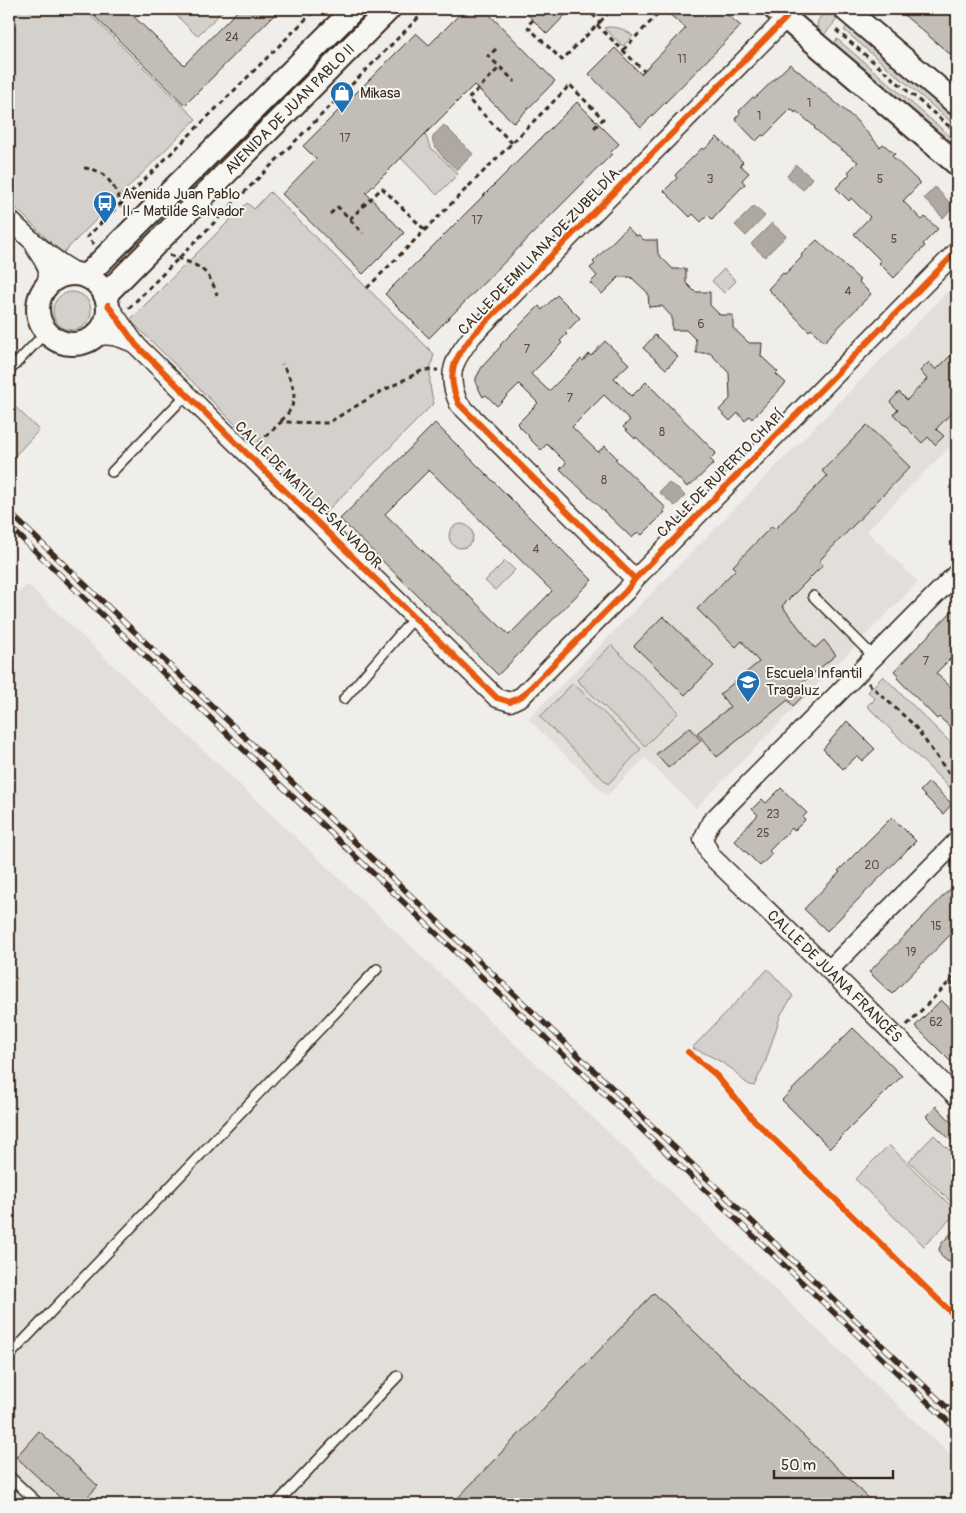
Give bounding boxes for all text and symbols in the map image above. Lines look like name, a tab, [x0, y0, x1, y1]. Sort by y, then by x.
house number: 24	[225, 30, 239, 45]
street label: AVENIDA DE JUAN PABLO II	[221, 40, 359, 178]
house number: 11	[677, 52, 687, 67]
shop icon: Mikasa	[329, 80, 355, 114]
place label: Mikasa	[360, 84, 400, 103]
house number: 1	[807, 96, 811, 111]
house number: 1	[757, 109, 761, 124]
house number: 17	[339, 131, 351, 146]
street label: CALLE DE EMILIANA DE ZUBELDÍA	[454, 164, 624, 339]
house number: 3	[707, 172, 714, 187]
house number: 5	[877, 172, 883, 187]
place label: Avenida Juan Pablo II - Matilde Salvador	[122, 185, 245, 221]
bus stop icon: Avenida Juan Pablo II - Matilde Salvador	[92, 190, 118, 224]
house number: 17	[471, 213, 483, 228]
house number: 5	[891, 232, 897, 247]
house number: 4	[845, 284, 852, 299]
house number: 6	[698, 317, 705, 332]
house number: 7	[524, 342, 531, 357]
house number: 7	[567, 391, 574, 406]
street label: CALLE DE RUPERTO CHAPÍ	[653, 406, 789, 542]
street label: CALLE DE MATILDE SALVADOR	[230, 417, 386, 573]
house number: 8	[659, 425, 665, 440]
house number: 8	[601, 473, 607, 488]
house number: 4	[533, 542, 540, 557]
house number: 7	[923, 654, 930, 669]
place label: Escuela Infantil Tragaluz	[766, 664, 862, 700]
school or university icon: Escuela Infantil Tragaluz	[735, 669, 761, 703]
house number: 23	[766, 807, 780, 822]
house number: 25	[756, 826, 770, 841]
house number: 20	[865, 858, 879, 873]
street label: CALLE DE JUANA FRANCÉS	[763, 906, 906, 1047]
house number: 15	[930, 919, 942, 934]
house number: 19	[906, 945, 916, 960]
house number: 62	[929, 1015, 943, 1030]
scale bar	[774, 1448, 892, 1480]
text: 50 m	[781, 1456, 816, 1475]

